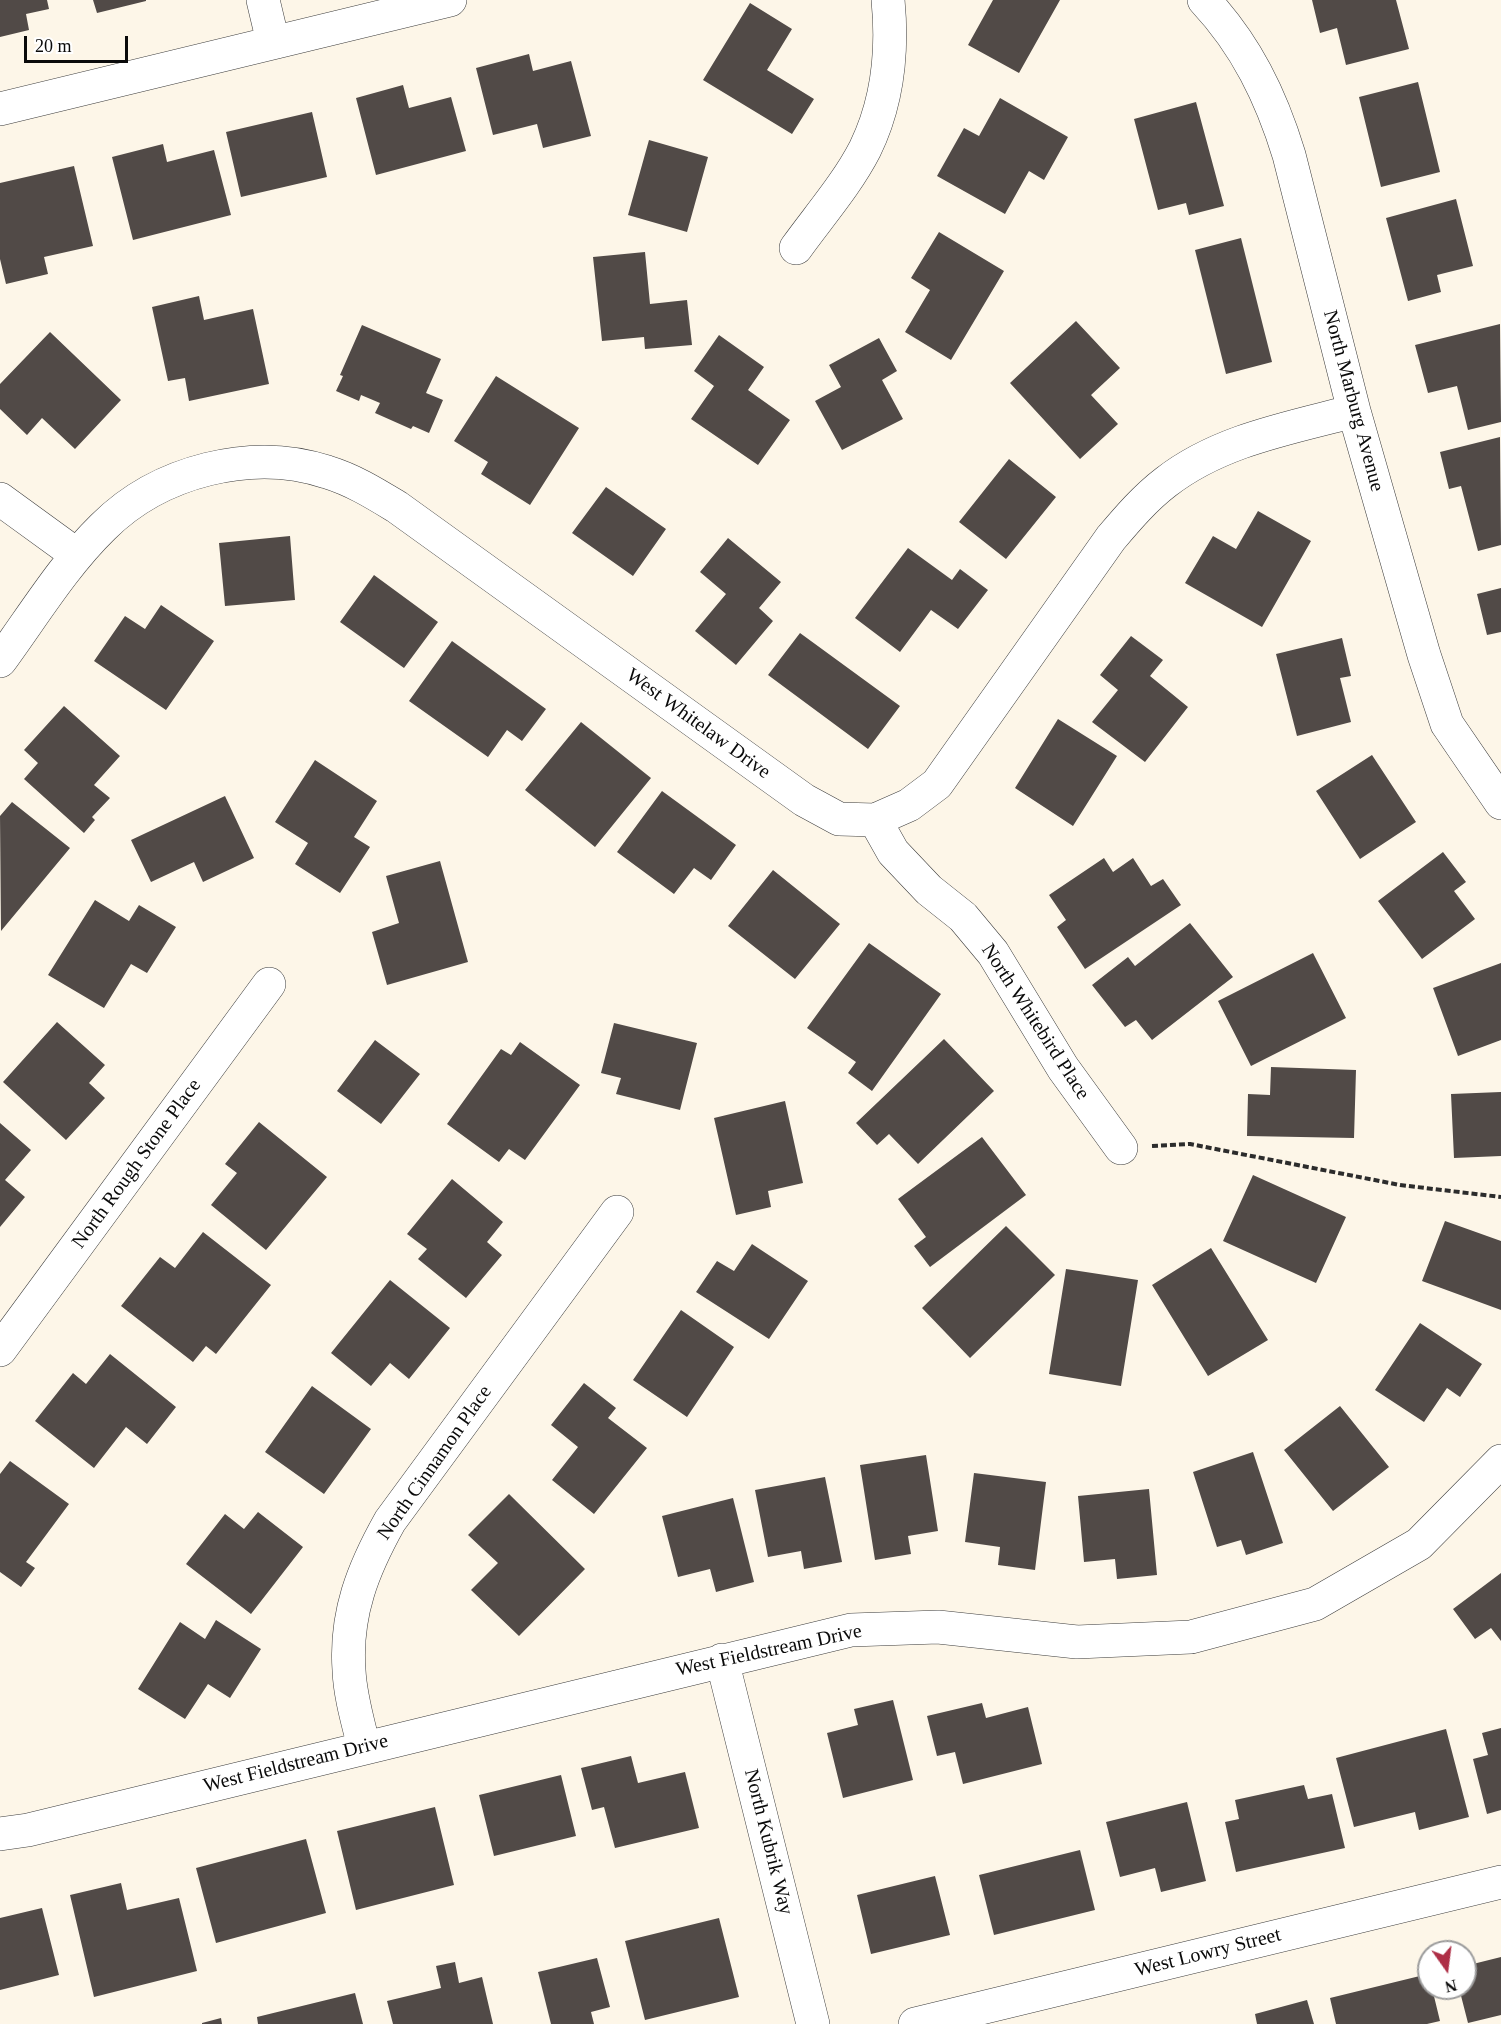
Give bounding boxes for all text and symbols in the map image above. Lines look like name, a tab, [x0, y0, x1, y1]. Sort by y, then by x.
scale bar	[27, 24, 130, 62]
text: 20 m	[35, 36, 72, 56]
street label: North Marburg Avenue	[1317, 308, 1389, 494]
street label: West Whitelaw Drive	[621, 664, 775, 784]
street label: North Whitebird Place	[976, 940, 1094, 1104]
street label: North Rough Stone Place	[67, 1074, 207, 1254]
street label: North Cinnamon Place	[373, 1381, 497, 1545]
street label: West Fieldstream Drive	[674, 1620, 864, 1682]
street label: West Fieldstream Drive	[201, 1729, 391, 1799]
street label: North Kubrik Way	[738, 1767, 798, 1917]
street label: West Lowry Street	[1133, 1923, 1283, 1983]
north arrow	[1417, 1940, 1477, 2000]
text: N	[1443, 1976, 1459, 1996]

